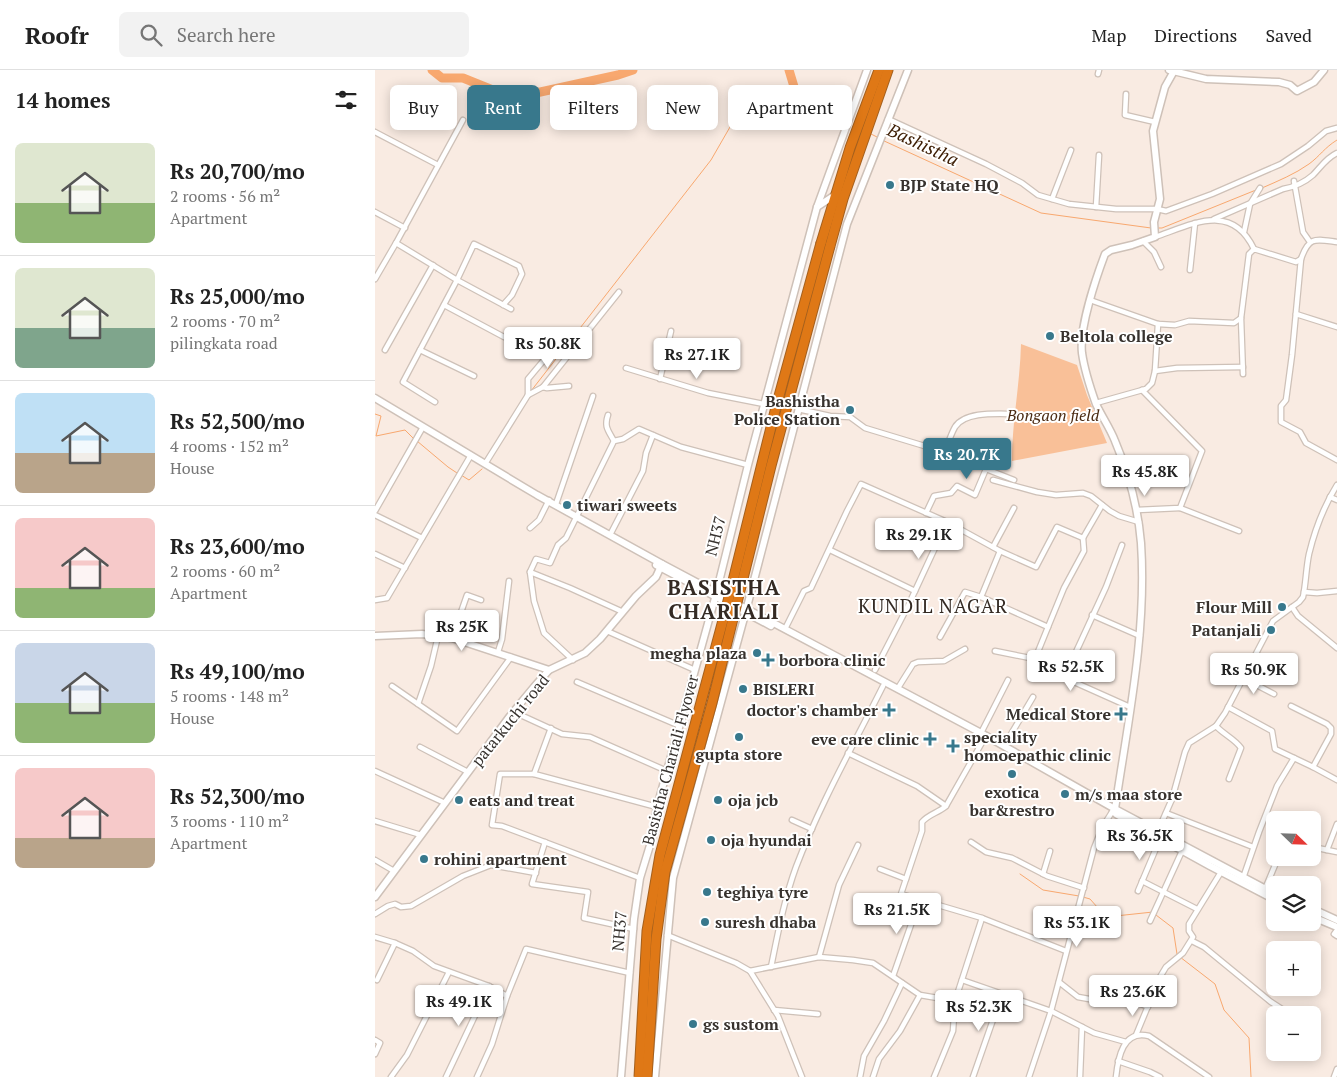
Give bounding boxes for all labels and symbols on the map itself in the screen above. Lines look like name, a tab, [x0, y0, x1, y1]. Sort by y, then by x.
water label: Bashistha	[883, 117, 963, 171]
place label: BJP State HQ	[900, 174, 1000, 196]
marker: BJP State HQ	[884, 179, 896, 191]
place label: Beltola college	[1060, 325, 1173, 347]
pin: Rs 50.8K	[496, 326, 600, 369]
marker: Beltola college	[1044, 330, 1056, 342]
pin: Rs 27.1K	[645, 338, 749, 380]
place label: Bashistha Police Station	[734, 390, 841, 430]
marker: Bashistha Police Station	[844, 404, 856, 416]
park label: Bongaon field	[1006, 404, 1100, 426]
pin: Rs 20.7K	[915, 438, 1019, 480]
pin: Rs 45.8K	[1093, 454, 1197, 497]
place label: tiwari sweets	[577, 494, 677, 516]
marker: tiwari sweets	[561, 499, 573, 511]
street label: NH37	[699, 514, 731, 558]
pin: Rs 29.1K	[867, 518, 971, 560]
district label: BASISTHA CHARIALI	[667, 573, 781, 625]
district label: KUNDIL NAGAR	[858, 593, 1008, 618]
place label: Flour Mill	[1196, 596, 1272, 618]
marker: Flour Mill	[1276, 601, 1288, 613]
pin: Rs 25K	[421, 610, 503, 652]
place label: Patanjali	[1192, 619, 1261, 641]
marker: Patanjali	[1265, 624, 1277, 636]
place label: megha plaza	[650, 642, 747, 664]
marker: megha plaza	[751, 647, 763, 659]
place label: borbora clinic	[778, 649, 886, 671]
pin: Rs 52.5K	[1019, 650, 1123, 692]
pin: Rs 50.9K	[1202, 652, 1306, 695]
marker: borbora clinic	[761, 653, 775, 667]
street label: patarkuchi road	[466, 669, 554, 771]
street label: Basistha Chariali Flyover	[637, 671, 704, 848]
place label: BISLERI	[753, 678, 814, 700]
marker: BISLERI	[737, 683, 749, 695]
place label: doctor's chamber	[747, 699, 878, 721]
marker: doctor's chamber	[882, 703, 896, 717]
place label: Medical Store	[1006, 703, 1111, 725]
marker: Medical Store	[1115, 708, 1127, 720]
place label: speciality homoepathic clinic	[964, 726, 1111, 766]
place label: eve care clinic	[811, 728, 919, 750]
marker: gupta store	[733, 731, 745, 743]
marker: eve care clinic	[923, 732, 937, 746]
marker: speciality homoepathic clinic	[946, 739, 960, 753]
place label: gupta store	[696, 743, 783, 765]
marker: exotica bar&restro	[1006, 768, 1018, 780]
place label: exotica bar&restro	[968, 781, 1055, 821]
place label: m/s maa store	[1075, 783, 1183, 805]
marker: m/s maa store	[1059, 788, 1071, 800]
place label: eats and treat	[469, 789, 575, 811]
place label: oja jcb	[728, 789, 778, 811]
marker: eats and treat	[453, 794, 465, 806]
marker: oja jcb	[712, 794, 724, 806]
north arrow	[1266, 811, 1321, 866]
pin: Rs 36.5K	[1088, 818, 1192, 861]
place label: oja hyundai	[721, 829, 812, 851]
marker: oja hyundai	[705, 834, 717, 846]
place label: rohini apartment	[434, 848, 567, 870]
marker: rohini apartment	[418, 853, 430, 865]
place label: teghiya tyre	[717, 881, 809, 903]
marker: teghiya tyre	[701, 886, 713, 898]
pin: Rs 21.5K	[845, 892, 949, 935]
pin: Rs 53.1K	[1025, 906, 1129, 948]
street label: NH37	[606, 910, 632, 952]
place label: suresh dhaba	[715, 911, 817, 933]
marker: suresh dhaba	[699, 916, 711, 928]
pin: Rs 23.6K	[1081, 974, 1185, 1017]
pin: Rs 49.1K	[407, 984, 511, 1027]
pin: Rs 52.3K	[927, 990, 1031, 1032]
place label: gs sustom	[703, 1013, 779, 1035]
marker: gs sustom	[687, 1018, 699, 1030]

